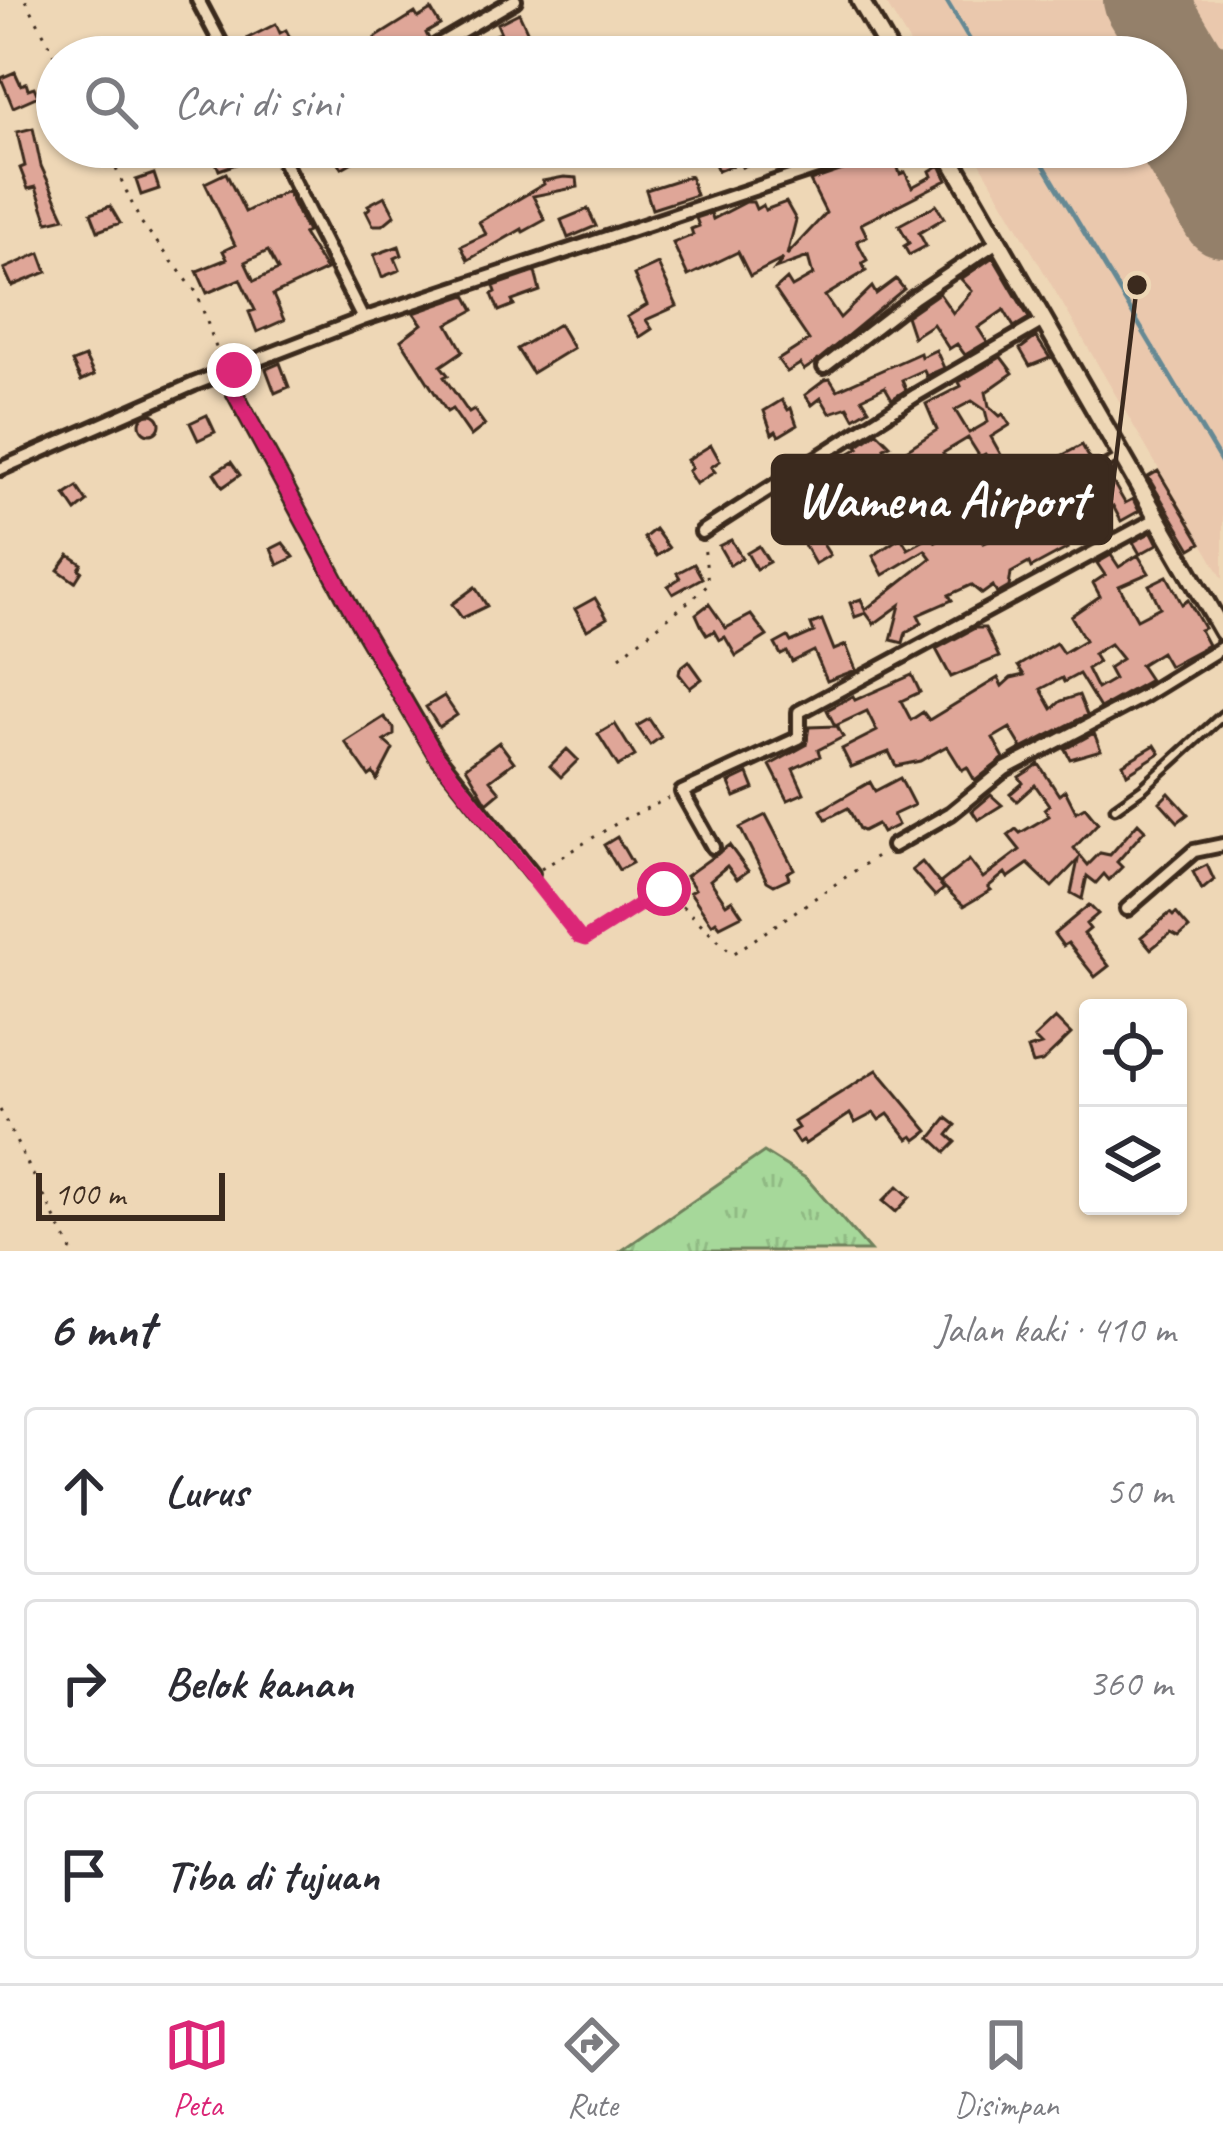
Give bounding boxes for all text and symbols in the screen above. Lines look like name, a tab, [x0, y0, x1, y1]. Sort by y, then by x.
search box	[36, 36, 1187, 168]
icon: search	[78, 69, 144, 135]
text: Cari di sini	[174, 74, 340, 131]
route end	[207, 343, 261, 397]
callout: Wamena Airport	[773, 456, 1111, 543]
text: Wamena Airport	[797, 468, 1094, 532]
route start	[637, 862, 691, 916]
map controls	[1079, 999, 1187, 1215]
button: locate	[1079, 999, 1187, 1107]
button: layers	[1079, 1107, 1187, 1215]
scale bar	[36, 1167, 225, 1220]
text: 100 m	[54, 1173, 125, 1215]
text: 6 mnt	[48, 1297, 154, 1361]
text: Jalan kaki · 410 m	[935, 1305, 1175, 1354]
icon: ahead	[51, 1458, 117, 1524]
text: Lurus	[165, 1463, 248, 1520]
text: 50 m	[1106, 1467, 1172, 1516]
icon: right	[51, 1650, 117, 1716]
text: Belok kanan	[165, 1655, 353, 1712]
text: 360 m	[1088, 1659, 1172, 1708]
icon: arrive	[51, 1842, 117, 1908]
text: Tiba di tujuan	[165, 1847, 379, 1904]
tab: Peta	[164, 2012, 230, 2126]
tab: Rute	[559, 2012, 625, 2126]
tab: Disimpan	[954, 2012, 1059, 2126]

